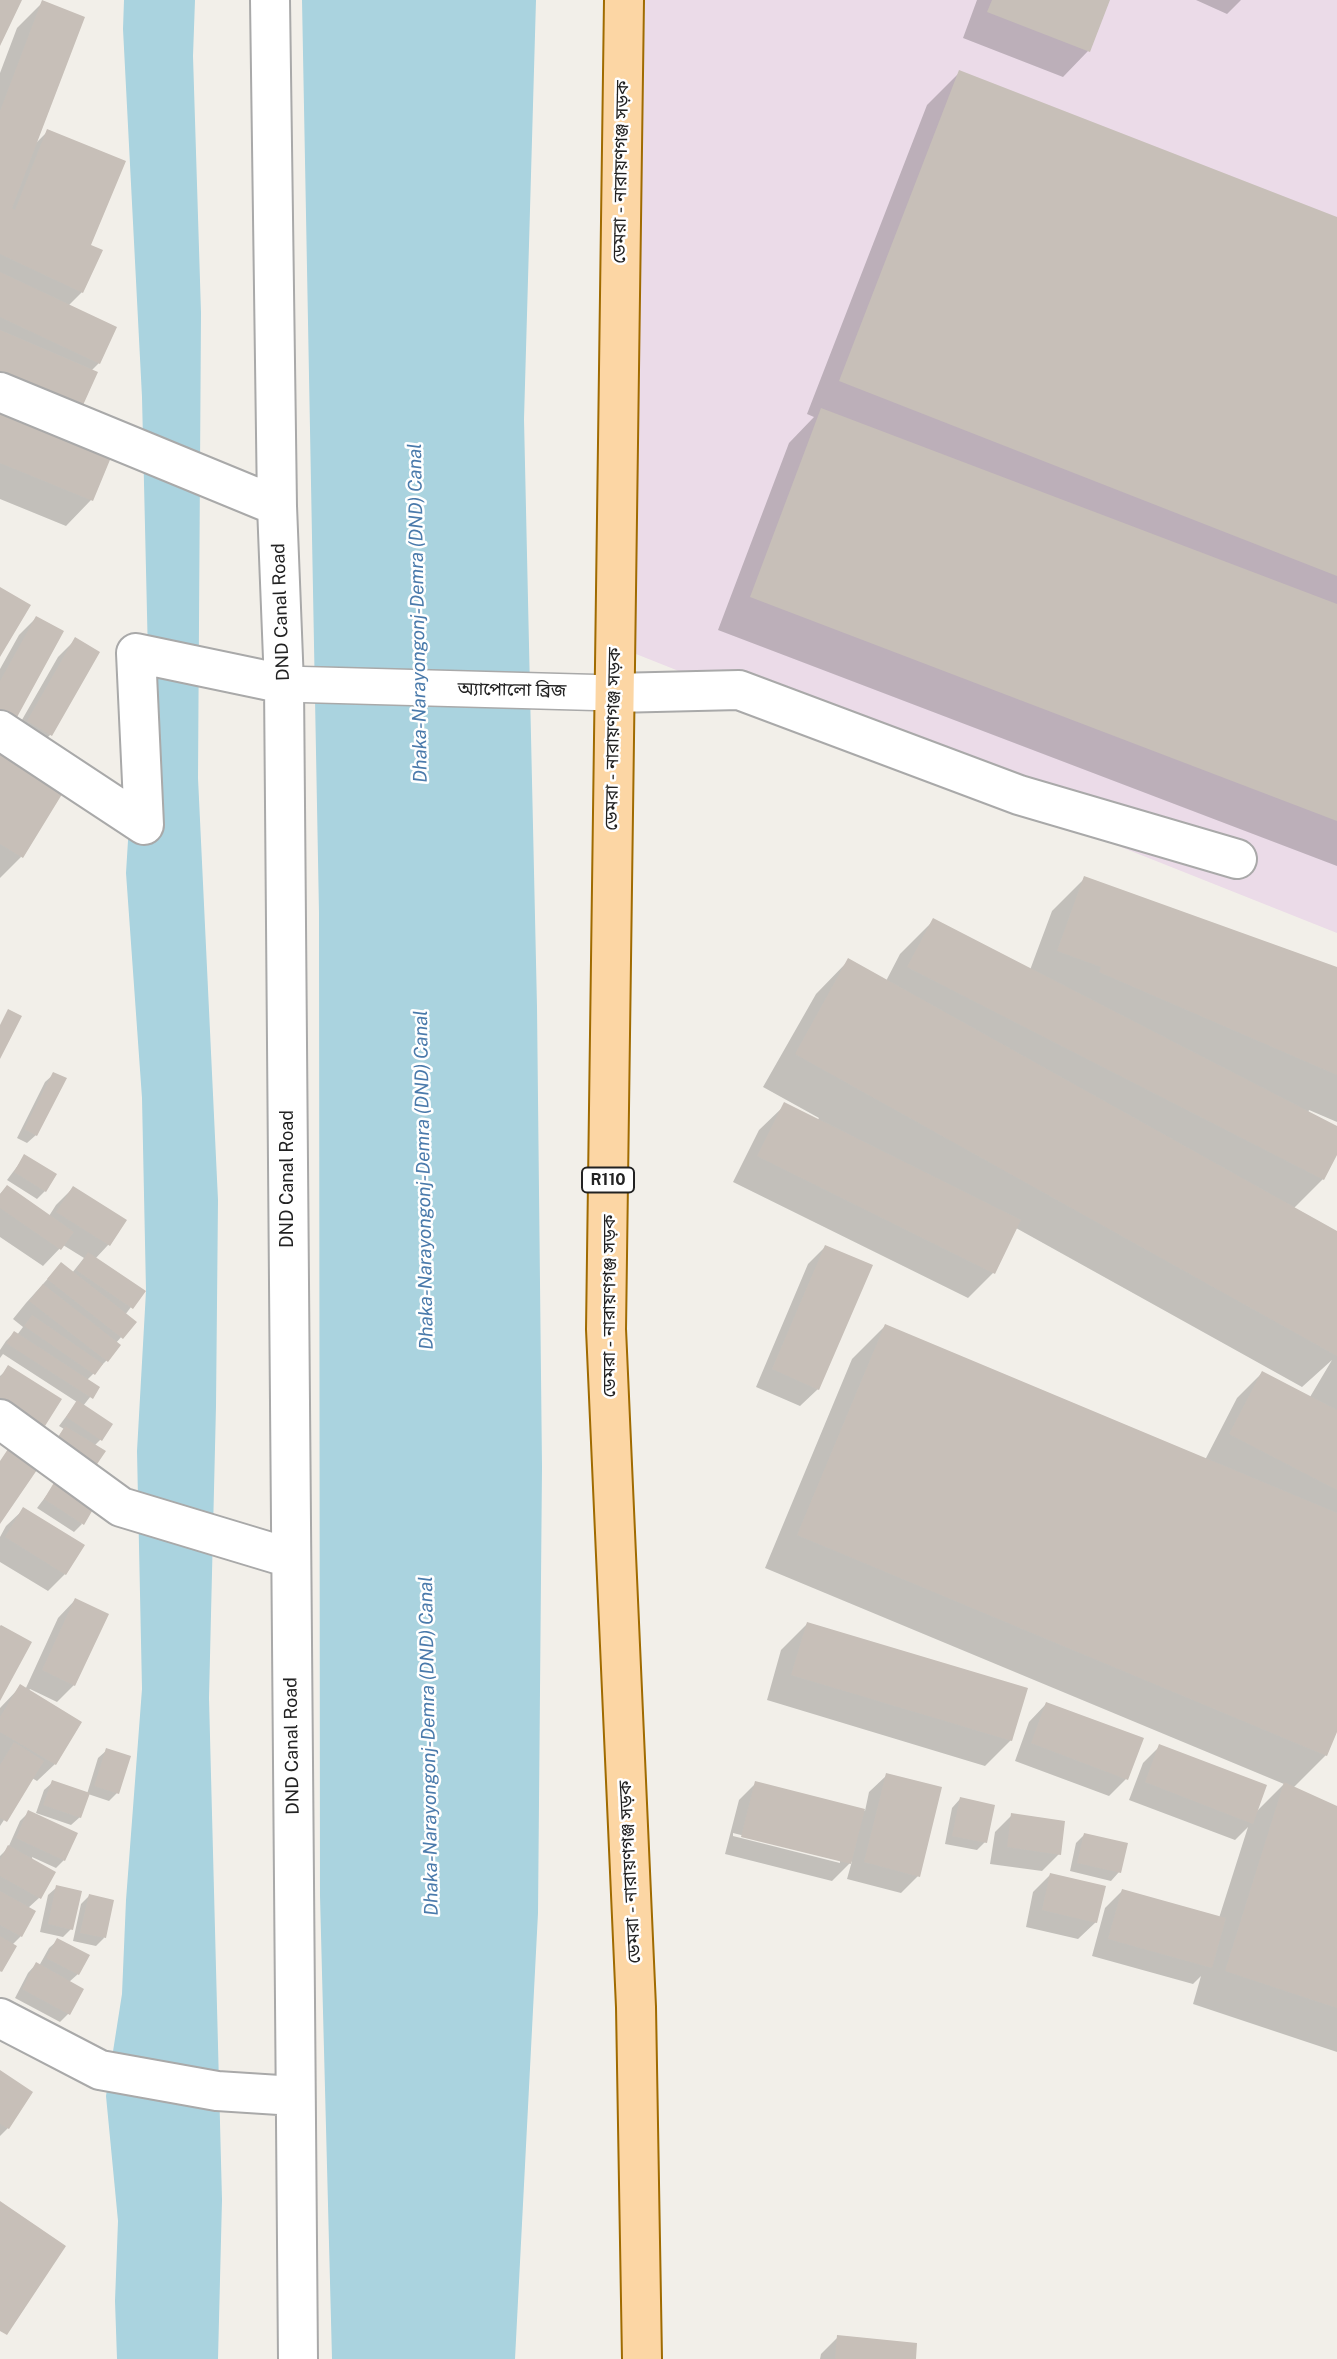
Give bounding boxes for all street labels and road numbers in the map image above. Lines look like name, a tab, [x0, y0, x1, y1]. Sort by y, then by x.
street label: ডেমরা - নারায়ণগঞ্জ সড়ক	[609, 80, 633, 264]
street label: DND Canal Road	[268, 543, 294, 681]
street label: ডেমরা - নারায়ণগঞ্জ সড়ক	[601, 647, 625, 831]
street label: অ্যাপোলো ব্রিজ	[457, 678, 567, 702]
street label: DND Canal Road	[276, 1110, 298, 1248]
road number: R110	[582, 1168, 634, 1192]
street label: ডেমরা - নারায়ণগঞ্জ সড়ক	[598, 1214, 620, 1398]
street label: DND Canal Road	[280, 1677, 304, 1815]
street label: ডেমরা - নারায়ণগঞ্জ সড়ক	[614, 1780, 646, 1964]

